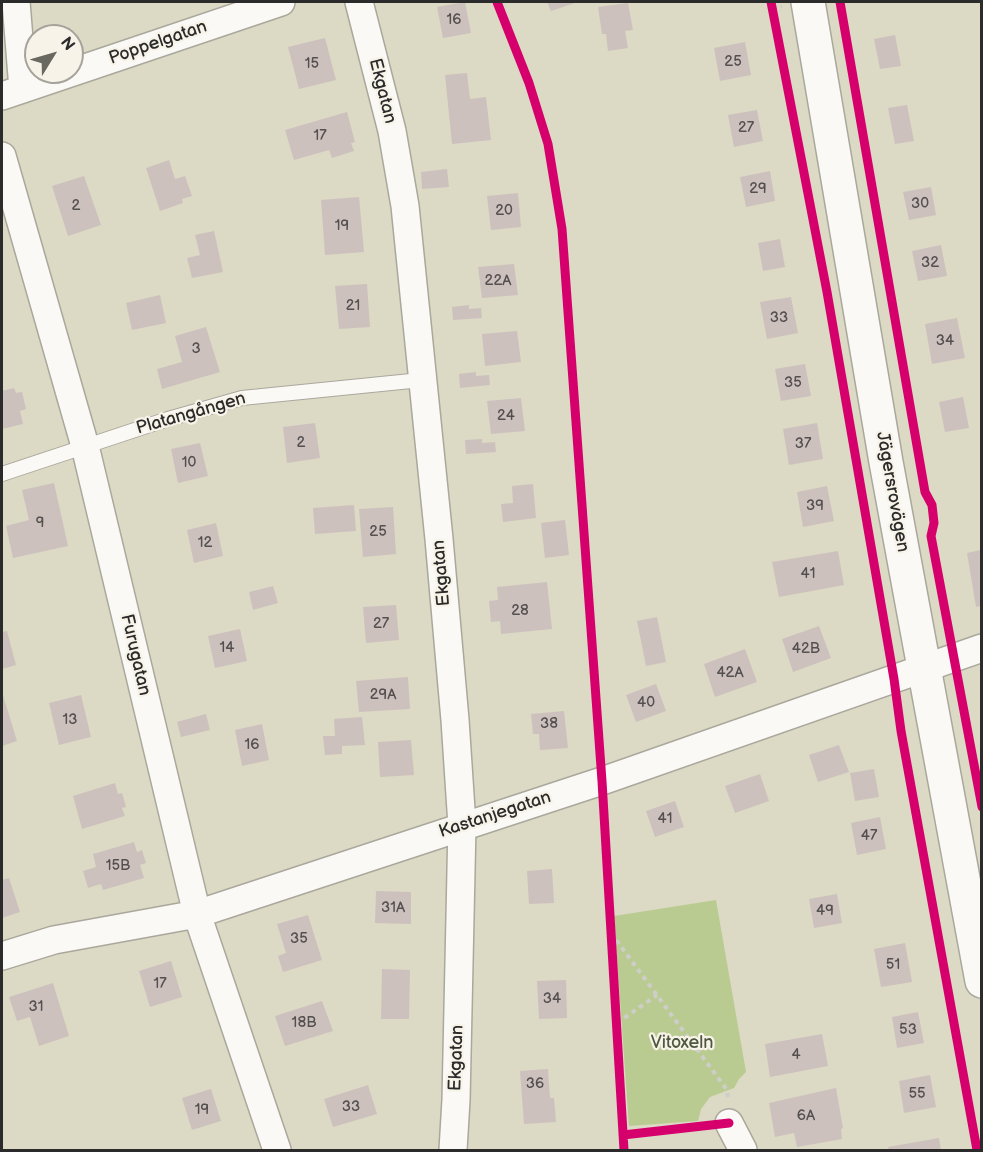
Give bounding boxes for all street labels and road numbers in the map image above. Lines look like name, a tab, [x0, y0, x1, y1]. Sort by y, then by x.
street label: Poppelgatan	[106, 16, 210, 70]
street label: Ekgatan	[363, 56, 401, 126]
street label: Platangången	[134, 388, 248, 440]
street label: Jägersrovägen	[871, 430, 913, 554]
street label: Ekgatan	[428, 539, 456, 607]
street label: Furugatan	[115, 612, 155, 698]
street label: Kastanjegatan	[436, 787, 554, 843]
street label: Ekgatan	[445, 1024, 469, 1092]

